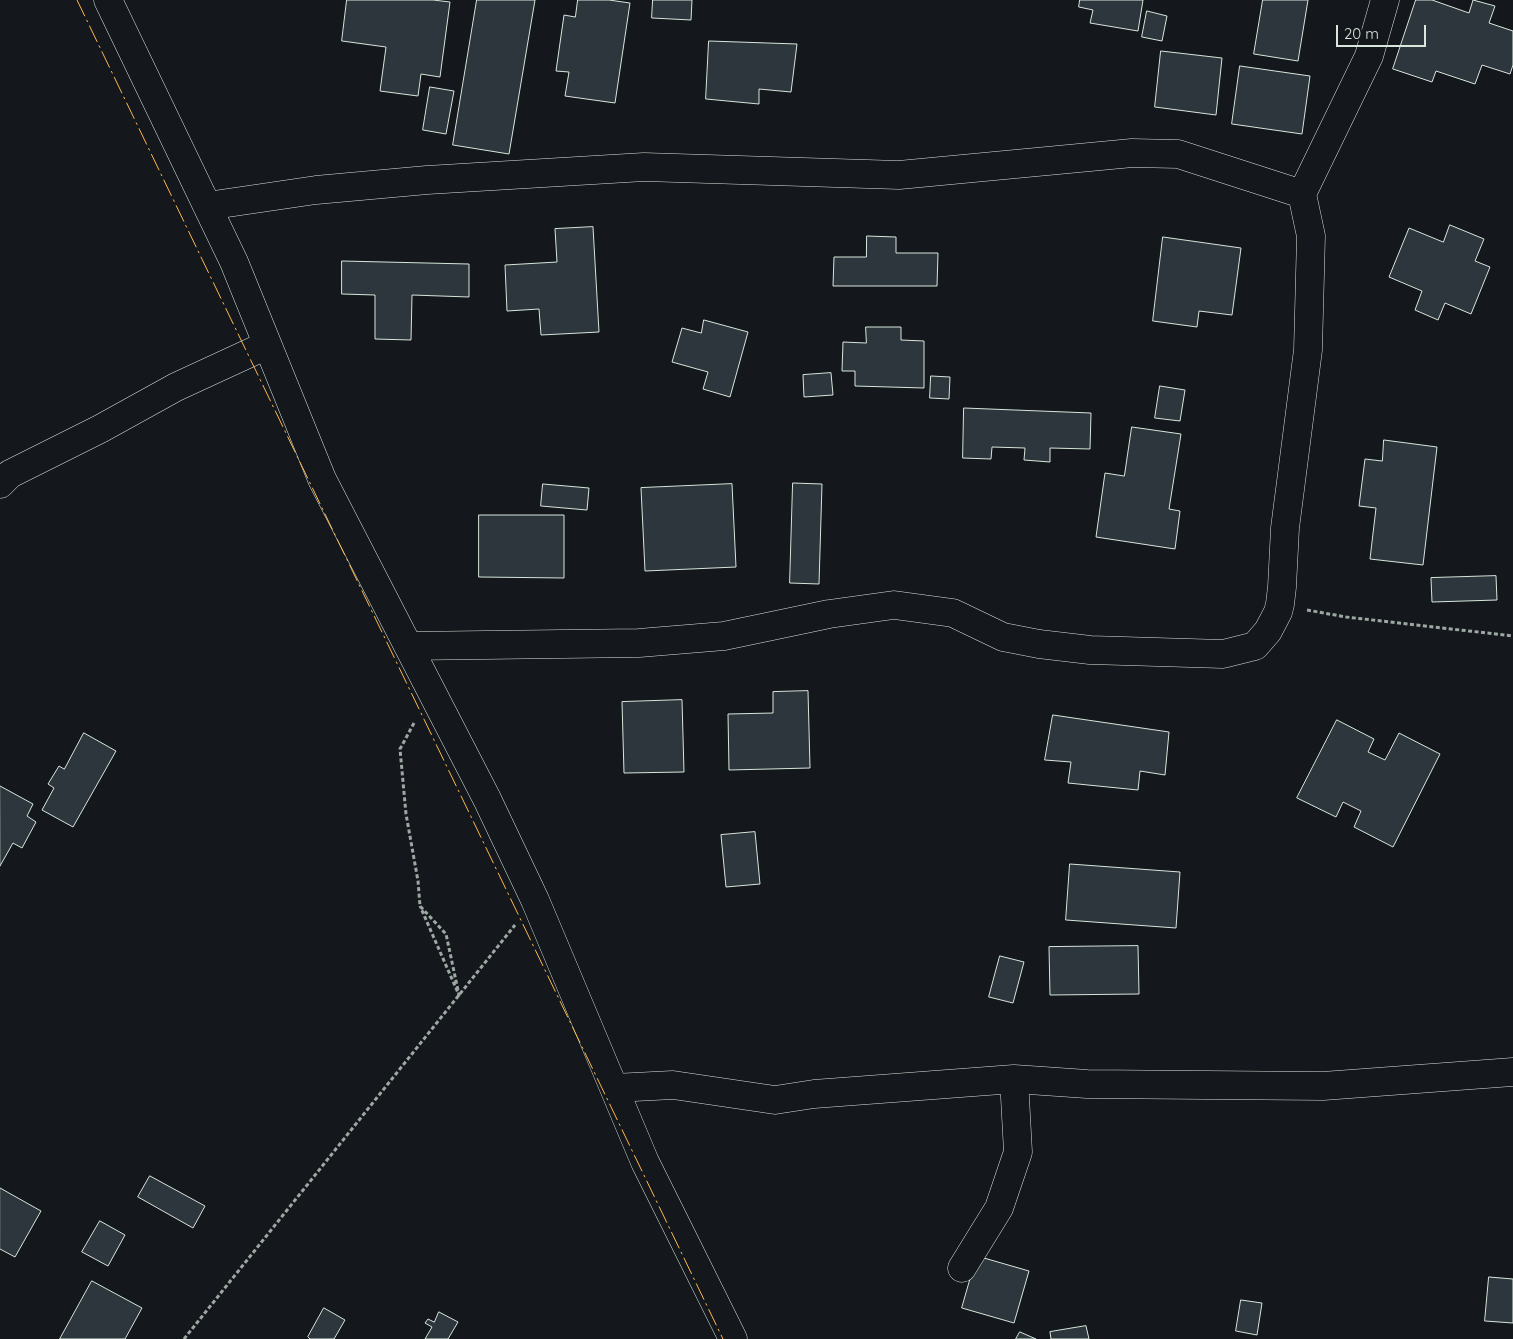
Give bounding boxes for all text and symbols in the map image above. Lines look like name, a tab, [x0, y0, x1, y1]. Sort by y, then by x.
scale bar	[1338, 15, 1428, 47]
text: 20 m	[1344, 24, 1379, 43]

